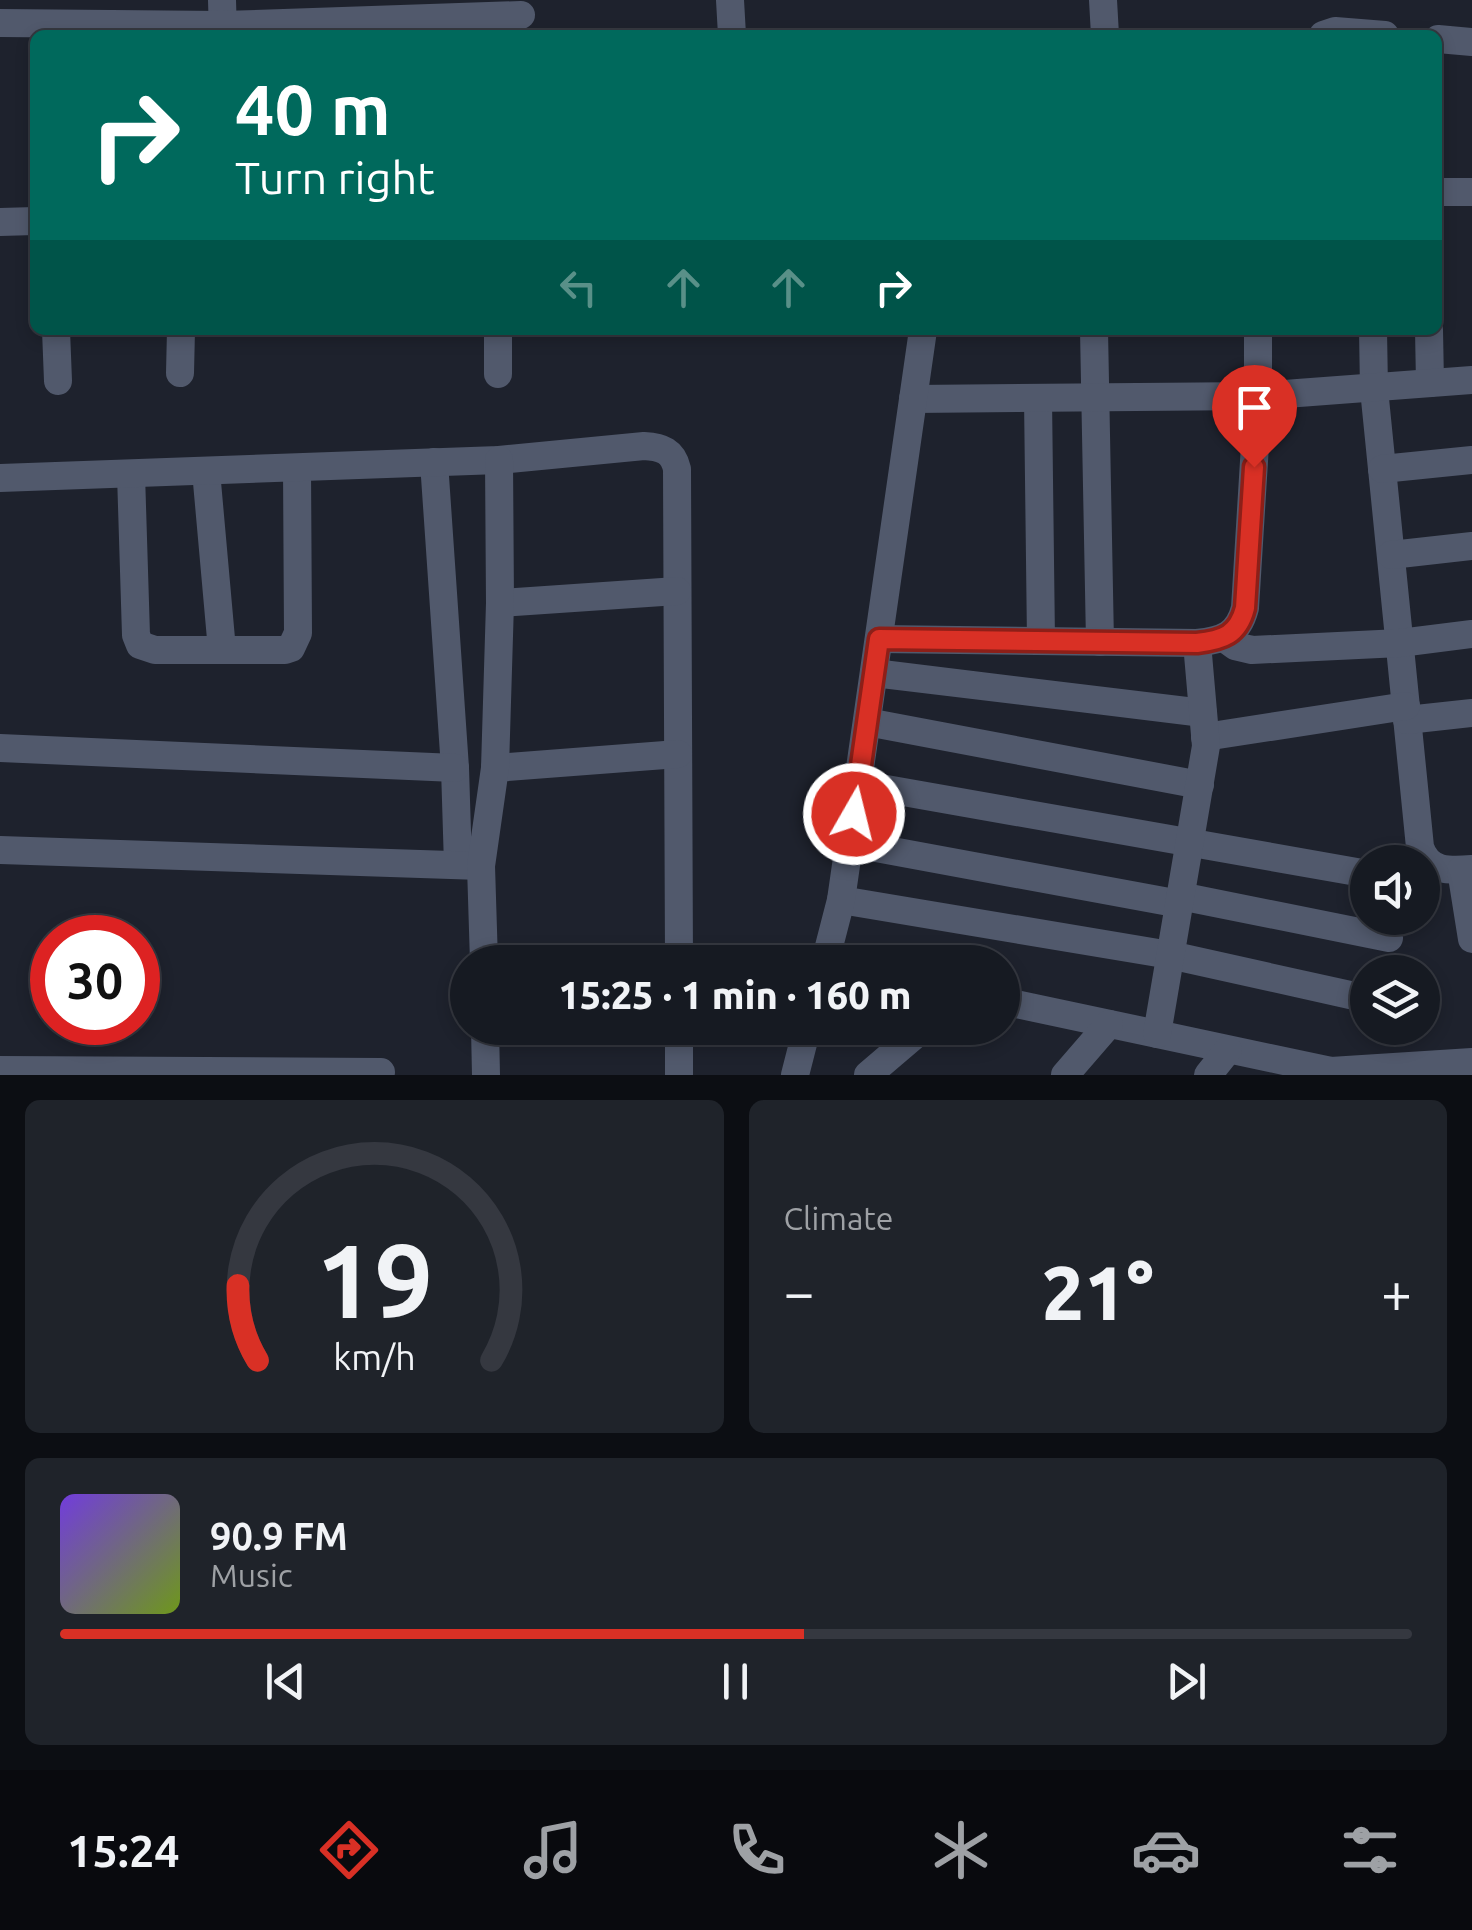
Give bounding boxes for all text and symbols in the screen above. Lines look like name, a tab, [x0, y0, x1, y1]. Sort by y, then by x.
icon: right	[70, 70, 200, 200]
text: 40 m	[235, 70, 391, 148]
text: Turn right	[235, 152, 435, 203]
icon: left	[551, 260, 606, 315]
icon: ahead	[656, 260, 711, 315]
icon: ahead	[761, 260, 816, 315]
icon: right	[866, 260, 921, 315]
pin	[1212, 365, 1297, 468]
icon: arrive	[1227, 380, 1282, 435]
position arrow	[802, 762, 906, 866]
map controls	[1350, 845, 1440, 1045]
button: sound	[1350, 845, 1440, 935]
speed limit sign: 30	[30, 915, 160, 1045]
button: layers	[1350, 955, 1440, 1045]
text: 15:25 · 1 min · 160 m	[558, 974, 912, 1016]
text: Climate	[784, 1200, 894, 1236]
text: 19	[316, 1221, 433, 1338]
text: 21°	[1042, 1250, 1154, 1334]
text: −	[784, 1261, 815, 1322]
text: +	[1381, 1261, 1412, 1322]
text: km/h	[333, 1337, 416, 1377]
text: 90.9 FM	[210, 1515, 348, 1557]
text: Music	[210, 1557, 293, 1593]
icon: previous	[258, 1654, 313, 1709]
icon: pause	[708, 1654, 763, 1709]
icon: next	[1159, 1654, 1214, 1709]
icon: directions	[314, 1815, 384, 1885]
icon: music	[518, 1815, 588, 1885]
icon: phone	[722, 1815, 792, 1885]
icon: climate	[926, 1815, 996, 1885]
icon: car	[1131, 1815, 1201, 1885]
icon: filters	[1335, 1815, 1405, 1885]
text: 15:24	[67, 1825, 180, 1876]

